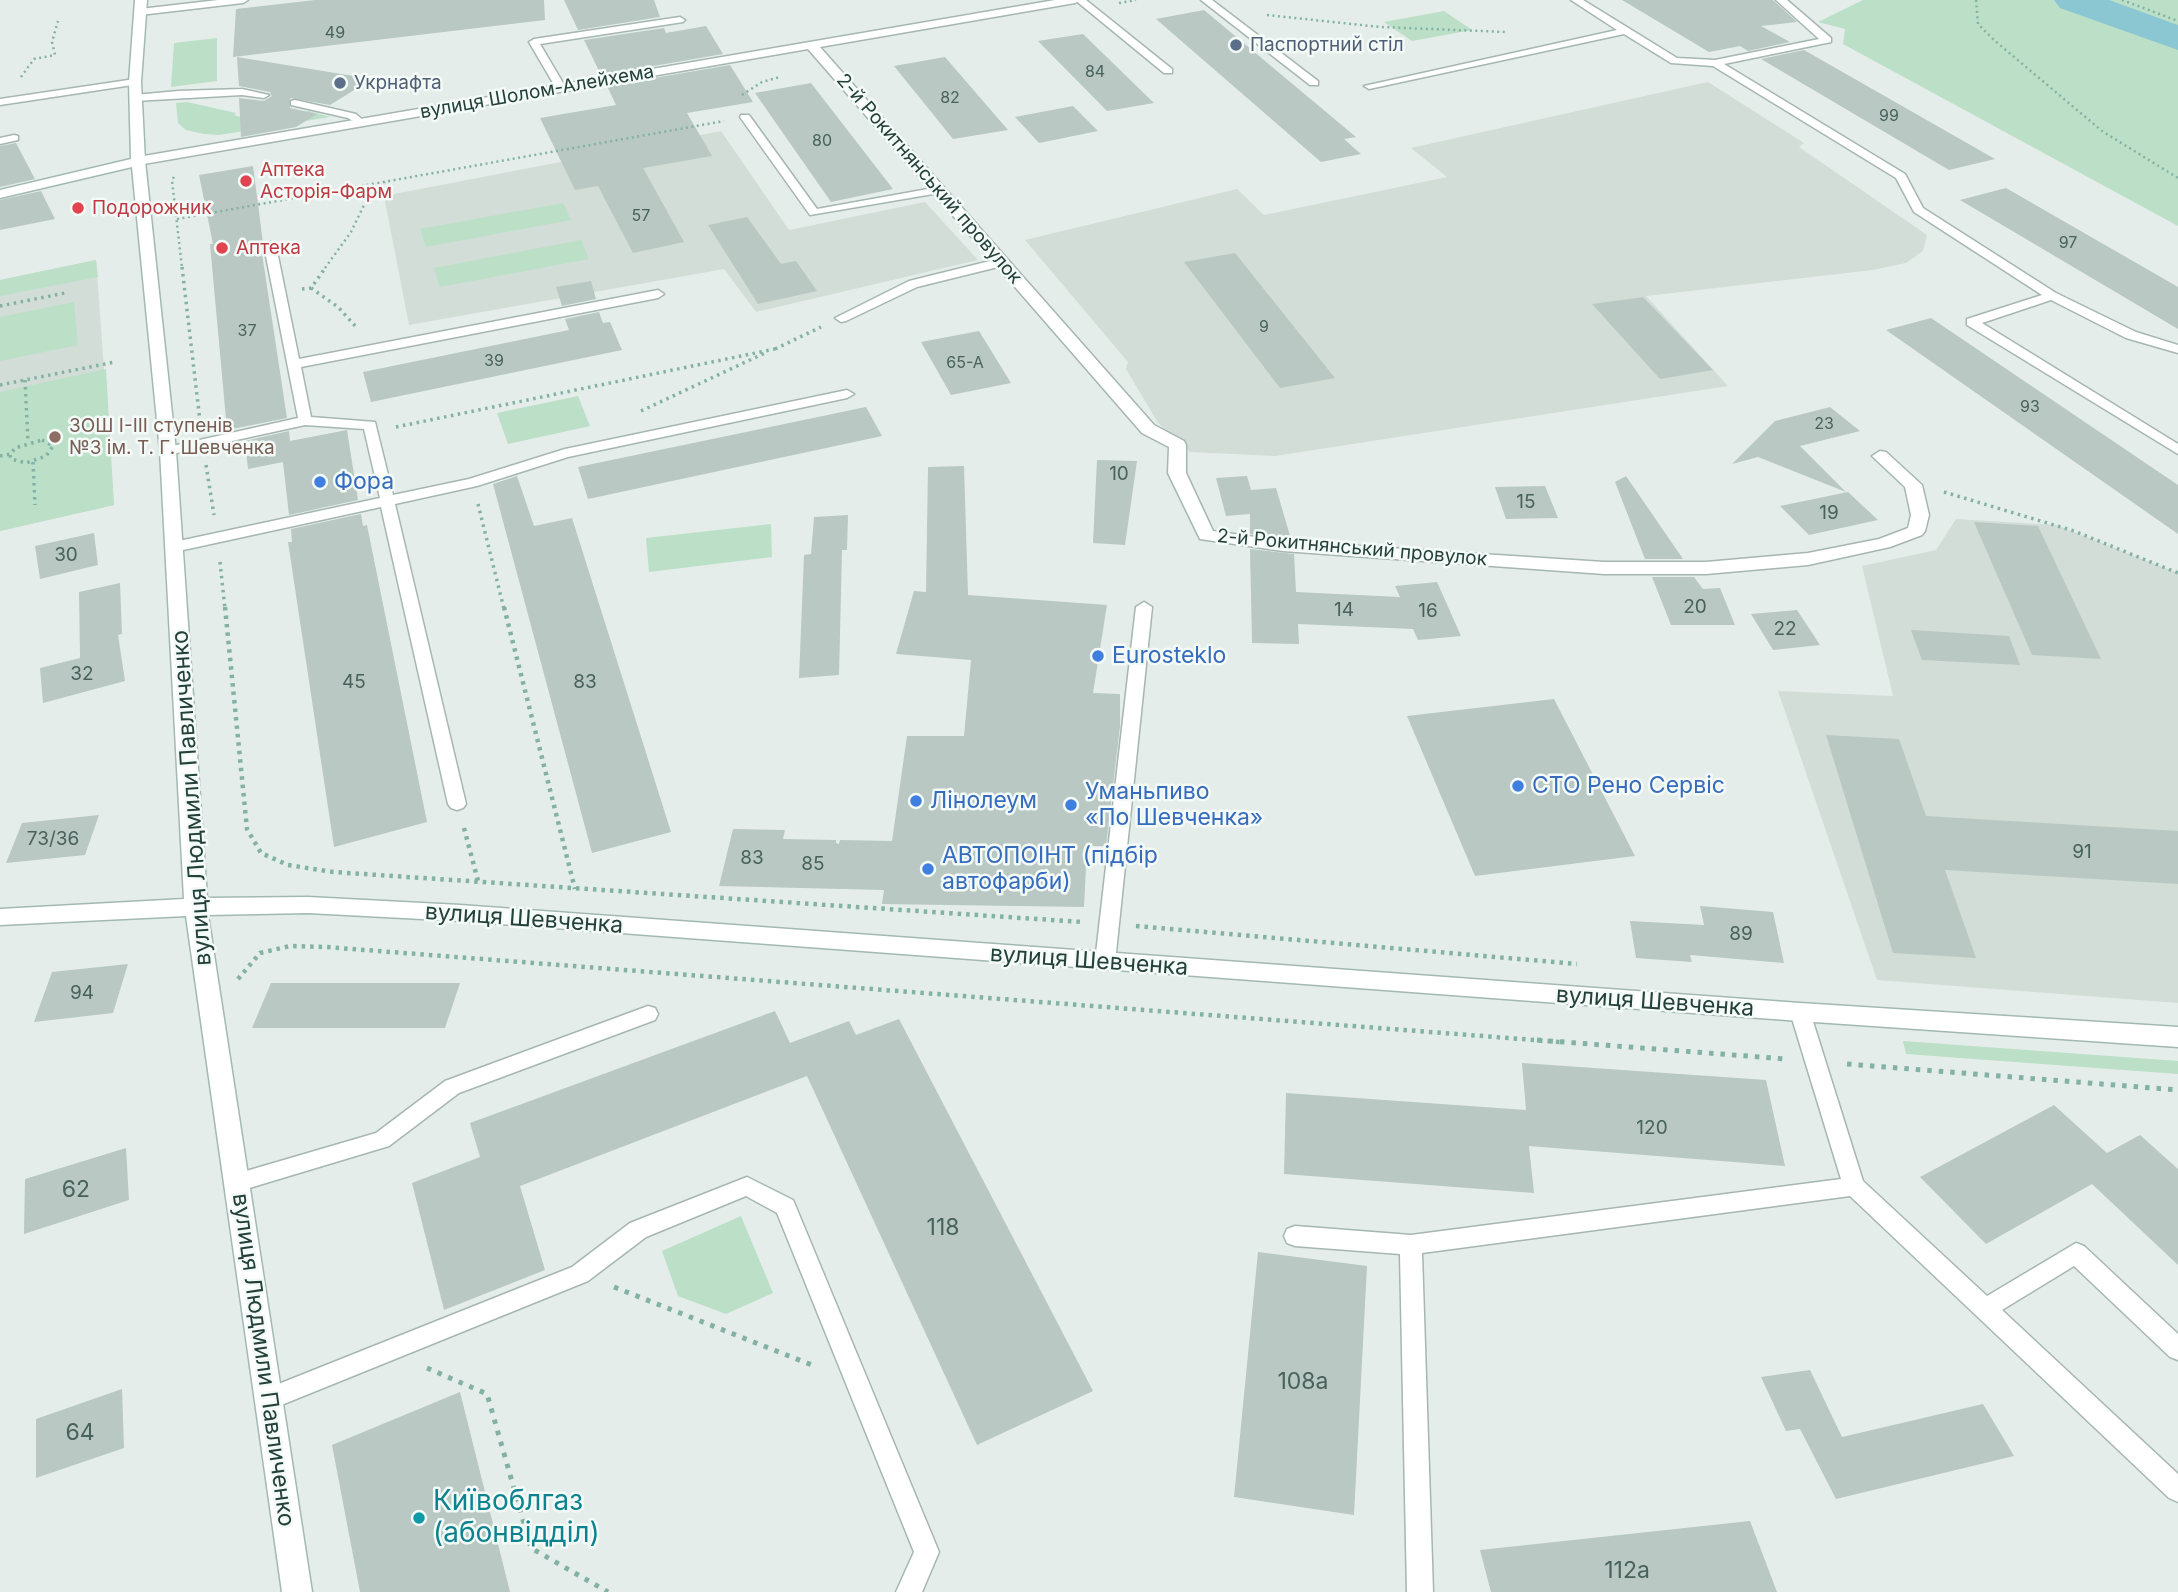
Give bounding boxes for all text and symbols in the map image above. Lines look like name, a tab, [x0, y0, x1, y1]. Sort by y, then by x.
house number: 49	[325, 23, 345, 43]
place label: Паспортний стіл	[1250, 34, 1404, 56]
marker: Паспортний стіл	[1228, 37, 1244, 53]
street label: вулиця Шолом-Алейхема	[418, 60, 656, 124]
house number: 84	[1085, 62, 1105, 82]
street label: 2-й Рокитнянський провулок	[832, 69, 1026, 289]
place label: Укрнафта	[354, 72, 442, 94]
marker: Укрнафта	[332, 75, 348, 91]
house number: 82	[940, 88, 960, 108]
house number: 99	[1879, 106, 1899, 126]
house number: 80	[812, 131, 832, 151]
place label: Аптека Асторія-Фарм	[260, 159, 392, 203]
marker: Аптека Асторія-Фарм	[238, 173, 254, 189]
place label: Подорожник	[92, 197, 212, 219]
marker: Подорожник	[70, 200, 86, 216]
house number: 57	[632, 206, 650, 226]
house number: 97	[2059, 233, 2077, 253]
place label: Аптека	[236, 237, 301, 259]
marker: Аптека	[214, 240, 230, 256]
house number: 9	[1259, 317, 1269, 337]
house number: 37	[238, 321, 256, 341]
house number: 39	[484, 351, 504, 371]
house number: 65-А	[946, 353, 984, 373]
house number: 93	[2020, 397, 2040, 417]
house number: 23	[1814, 414, 1834, 434]
place label: ЗОШ І-ІІІ ступенів №3 ім. Т. Г. Шевченка	[69, 415, 275, 459]
marker: ЗОШ І-ІІІ ступенів №3 ім. Т. Г. Шевченка	[47, 429, 63, 445]
house number: 10	[1109, 463, 1129, 485]
place label: Фора	[334, 468, 394, 496]
marker: Фора	[312, 474, 328, 490]
house number: 15	[1516, 491, 1536, 513]
house number: 19	[1819, 502, 1839, 524]
street label: 2-й Рокитнянський провулок	[1216, 525, 1488, 571]
house number: 30	[54, 544, 78, 566]
house number: 20	[1683, 596, 1707, 618]
house number: 14	[1334, 599, 1354, 621]
house number: 16	[1418, 600, 1438, 622]
house number: 22	[1773, 618, 1797, 640]
street label: вулиця Людмили Павличенко	[167, 629, 217, 967]
place label: Eurosteklo	[1112, 642, 1226, 670]
marker: Eurosteklo	[1090, 648, 1106, 664]
house number: 32	[70, 663, 94, 685]
house number: 45	[342, 671, 366, 693]
house number: 83	[573, 671, 597, 693]
place label: СТО Рено Сервіс	[1532, 772, 1725, 800]
place label: Уманьпиво «По Шевченка»	[1085, 778, 1263, 832]
marker: СТО Рено Сервіс	[1510, 778, 1526, 794]
place label: Лінолеум	[930, 787, 1037, 815]
marker: Лінолеум	[908, 793, 924, 809]
marker: Уманьпиво «По Шевченка»	[1063, 797, 1079, 813]
house number: 73/36	[27, 828, 79, 850]
house number: 91	[2072, 841, 2092, 863]
place label: АВТОПОІНТ (підбір автофарби)	[942, 842, 1158, 896]
house number: 83	[740, 847, 764, 869]
house number: 85	[801, 853, 825, 875]
marker: АВТОПОІНТ (підбір автофарби)	[920, 861, 936, 877]
street label: вулиця Шевченка	[424, 898, 624, 940]
house number: 89	[1729, 923, 1753, 945]
street label: вулиця Шевченка	[989, 940, 1189, 982]
street label: вулиця Шевченка	[1555, 981, 1755, 1023]
house number: 94	[70, 982, 94, 1004]
house number: 120	[1636, 1117, 1668, 1139]
house number: 62	[62, 1176, 90, 1204]
street label: вулиця Людмили Павличенко	[226, 1192, 300, 1528]
house number: 118	[927, 1214, 959, 1242]
house number: 108а	[1277, 1368, 1329, 1396]
house number: 64	[65, 1419, 95, 1447]
place label: Київоблгаз (абонвідділ)	[433, 1485, 600, 1551]
marker: Київоблгаз (абонвідділ)	[411, 1510, 427, 1526]
house number: 112а	[1604, 1557, 1650, 1585]

